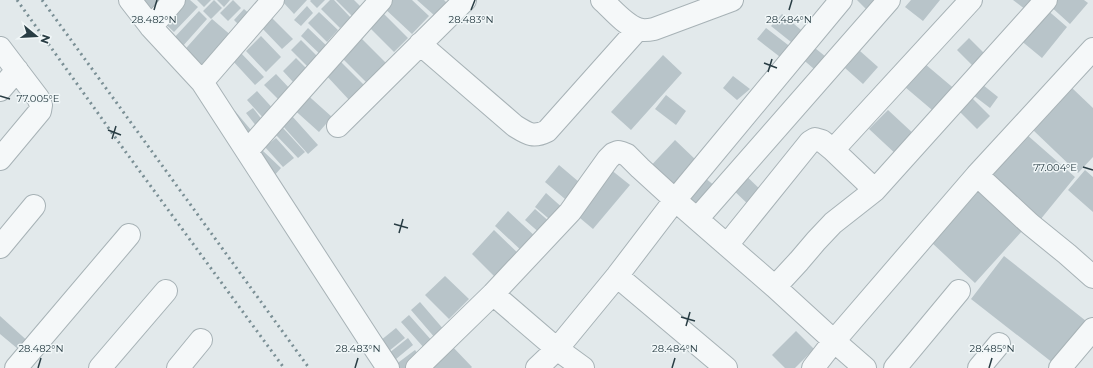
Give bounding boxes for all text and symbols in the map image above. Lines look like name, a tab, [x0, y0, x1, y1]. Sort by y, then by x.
text: 28.482°N	[131, 13, 177, 26]
text: 28.483°N	[448, 13, 494, 26]
text: 28.484°N	[766, 13, 812, 26]
north arrow	[16, 16, 56, 56]
text: N	[37, 33, 54, 45]
text: 77.005°E	[17, 92, 60, 105]
text: 77.004°E	[1033, 161, 1077, 174]
text: 28.482°N	[18, 342, 64, 355]
text: 28.483°N	[335, 342, 381, 355]
text: 28.484°N	[652, 342, 698, 355]
text: 28.485°N	[969, 342, 1015, 355]

